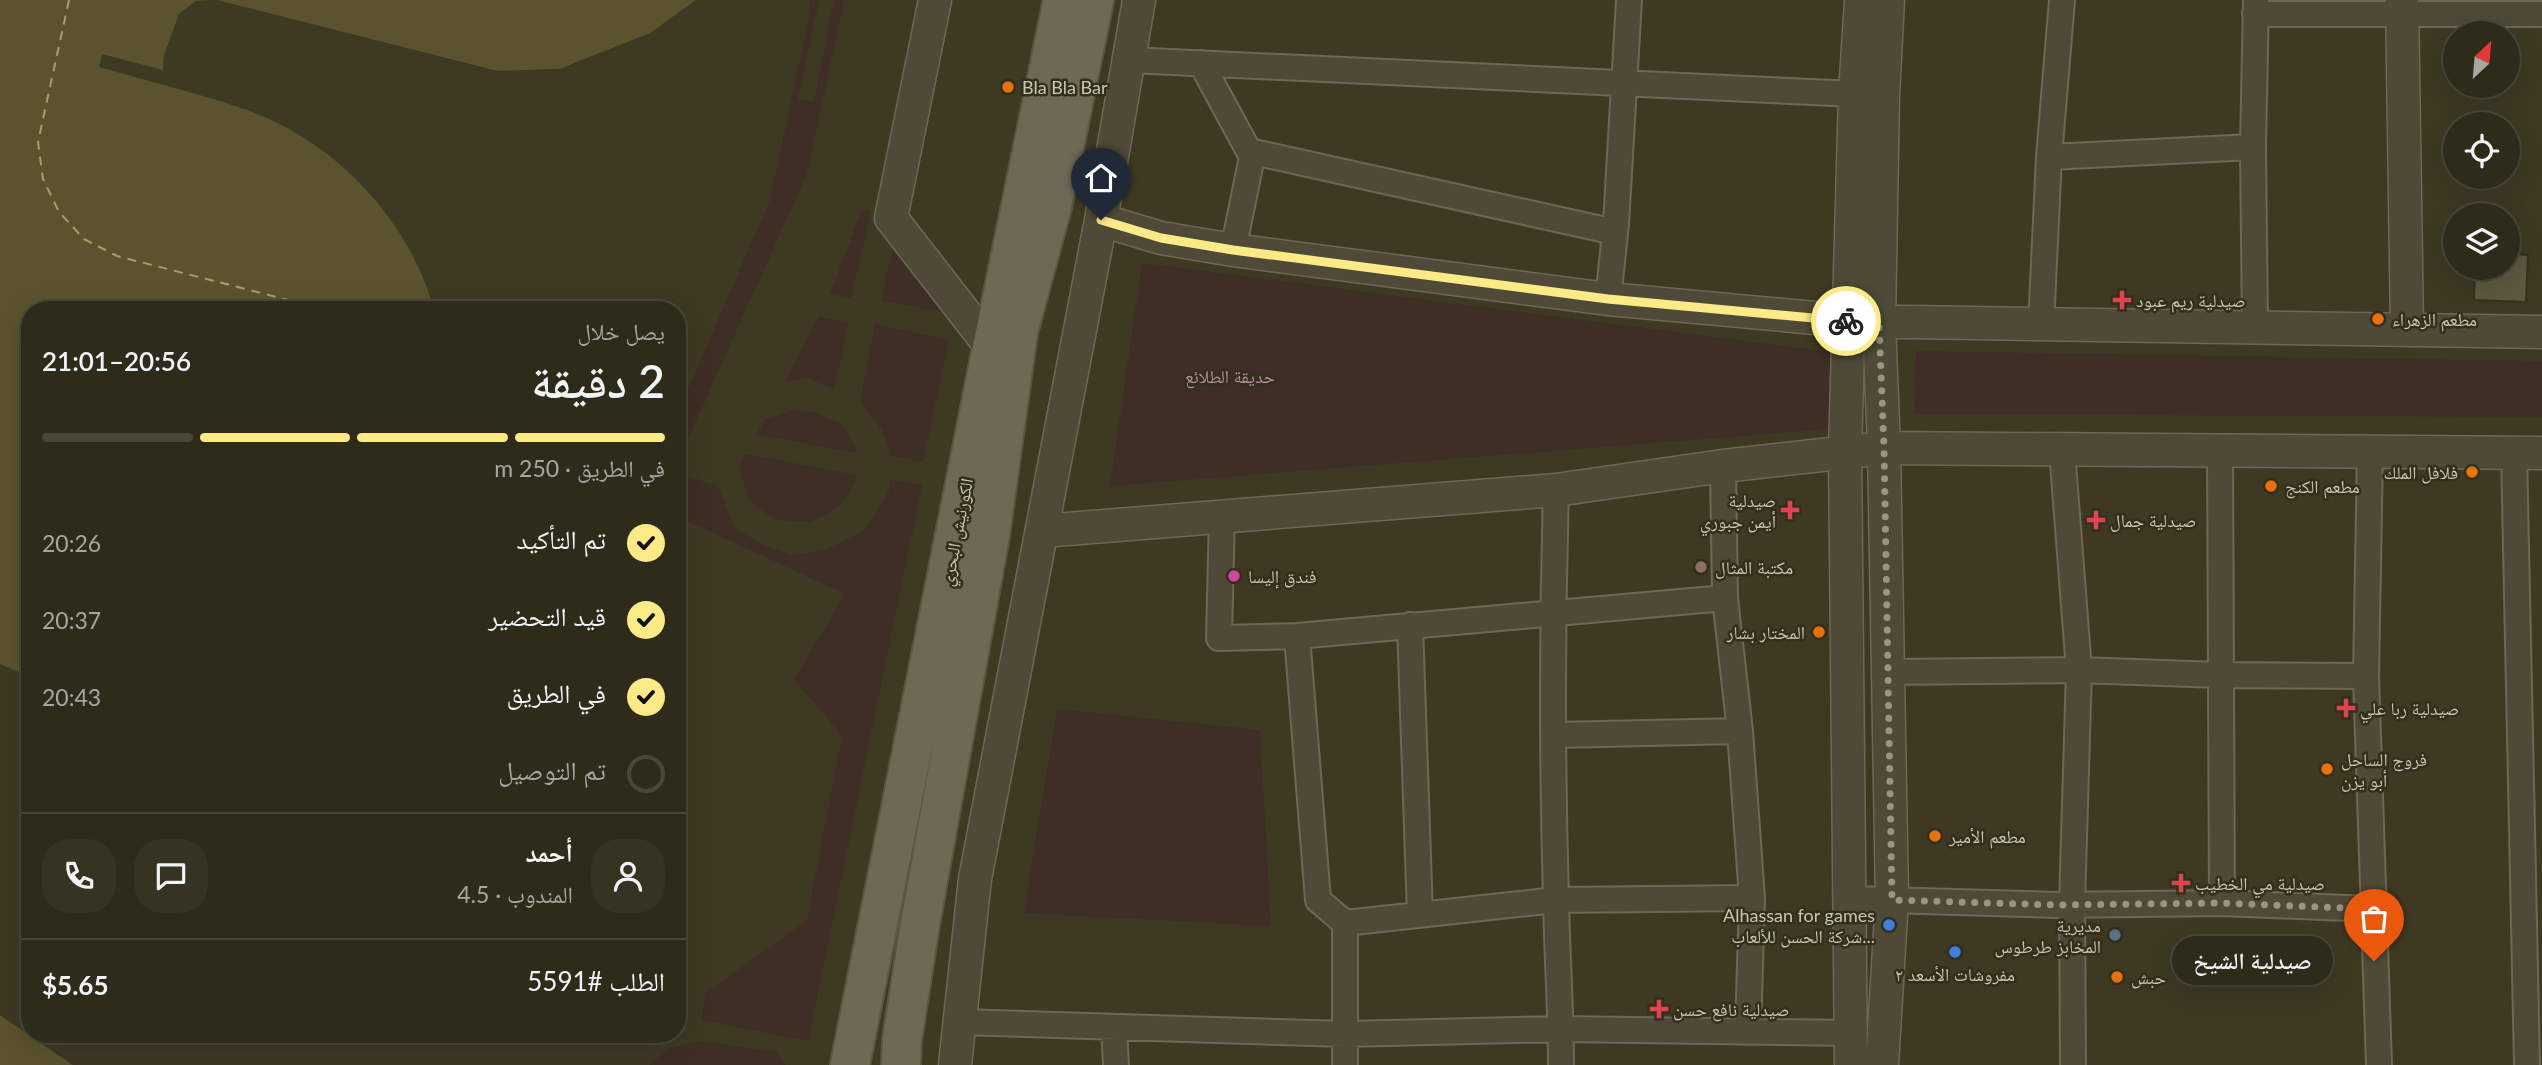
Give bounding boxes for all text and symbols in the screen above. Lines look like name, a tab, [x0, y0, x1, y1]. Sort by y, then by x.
north arrow	[2443, 21, 2520, 98]
map controls	[2443, 21, 2520, 280]
place label: Bla Bla Bar	[1022, 76, 1108, 98]
marker: Bla Bla Bar	[1000, 79, 1016, 95]
button: locate	[2443, 112, 2520, 189]
pin	[1071, 148, 1131, 220]
icon: home	[1082, 159, 1120, 197]
button: layers	[2443, 203, 2520, 280]
courier	[1811, 286, 1881, 356]
place label: صيدلية ريم عبود	[2136, 289, 2246, 313]
marker: صيدلية ريم عبود	[2114, 292, 2130, 308]
icon: bike	[1827, 302, 1865, 340]
place label: مطعم الزهراء	[2392, 308, 2477, 332]
marker: مطعم الزهراء	[2370, 311, 2386, 327]
text: يصل خلال	[577, 317, 665, 345]
text: 20:56–21:01	[42, 345, 191, 377]
text: 2 دقيقة	[531, 353, 665, 408]
park label: حديقة الطلائع	[1185, 365, 1275, 389]
text: في الطريق · 250 m	[494, 454, 665, 482]
place label: فلافل الملك	[2383, 461, 2458, 484]
marker: فلافل الملك	[2464, 464, 2480, 480]
place label: مطعم الكنج	[2285, 475, 2360, 499]
street label: الكورنيش البحري	[935, 476, 982, 589]
marker: مطعم الكنج	[2263, 478, 2279, 494]
place label: صيدلية أيمن جبوري	[1700, 489, 1776, 537]
marker: صيدلية أيمن جبوري	[1782, 502, 1798, 518]
place label: صيدلية جمال	[2110, 509, 2196, 532]
marker: صيدلية جمال	[2088, 512, 2104, 528]
text: تم التأكيد	[517, 523, 606, 555]
icon: check	[627, 524, 665, 562]
text: 20:26	[42, 529, 101, 557]
place label: مكتبة المثال	[1715, 556, 1793, 579]
marker: مكتبة المثال	[1693, 559, 1709, 575]
place label: فندق إليسا	[1248, 565, 1317, 589]
marker: فندق إليسا	[1226, 568, 1242, 584]
text: قيد التحضير	[488, 600, 606, 632]
icon: check	[627, 601, 665, 639]
text: 20:37	[42, 606, 101, 634]
place label: المختار بشار	[1726, 621, 1805, 644]
marker: المختار بشار	[1811, 624, 1827, 640]
text: في الطريق	[506, 677, 606, 709]
icon: check	[627, 678, 665, 716]
text: 20:43	[42, 683, 101, 711]
place label: صيدلية ربا علي	[2360, 697, 2459, 724]
marker: صيدلية ربا علي	[2338, 700, 2354, 716]
place label: فروج الساحل أبو يزن	[2341, 748, 2427, 792]
text: تم التوصيل	[498, 754, 606, 786]
marker: فروج الساحل أبو يزن	[2319, 761, 2335, 777]
place label: مطعم الأمير	[1948, 825, 2026, 849]
marker: مطعم الأمير	[1927, 828, 1943, 844]
text: أحمد	[525, 836, 573, 868]
button: phone	[42, 839, 116, 913]
button: chat	[134, 839, 208, 913]
button: person	[591, 839, 665, 913]
place label: صيدلية مي الخطيب	[2195, 872, 2325, 899]
marker: صيدلية مي الخطيب	[2173, 875, 2189, 891]
text: المندوب · 4.5	[457, 880, 573, 908]
pin	[2344, 889, 2404, 961]
icon: bag	[2355, 900, 2393, 938]
place label: Alhassan for games شركة الحسن للألعاب...	[1723, 904, 1875, 948]
place label: مديرية المخابز طرطوس	[1994, 914, 2101, 958]
marker: Alhassan for games شركة الحسن للألعاب...	[1881, 917, 1897, 933]
marker: مديرية المخابز طرطوس	[2107, 927, 2123, 943]
callout: صيدلية الشيخ	[2171, 936, 2332, 986]
marker: مفروشات الأسعد ٢	[1947, 944, 1963, 960]
text: صيدلية الشيخ	[2193, 946, 2312, 974]
place label: مفروشات الأسعد ٢	[1895, 963, 2015, 985]
text: الطلب #5591	[527, 965, 665, 997]
place label: حبش	[2131, 966, 2166, 989]
text: $5.65	[42, 969, 109, 1001]
marker: حبش	[2109, 969, 2125, 985]
place label: صيدلية نافع حسن	[1673, 998, 1789, 1022]
marker: صيدلية نافع حسن	[1651, 1001, 1667, 1017]

